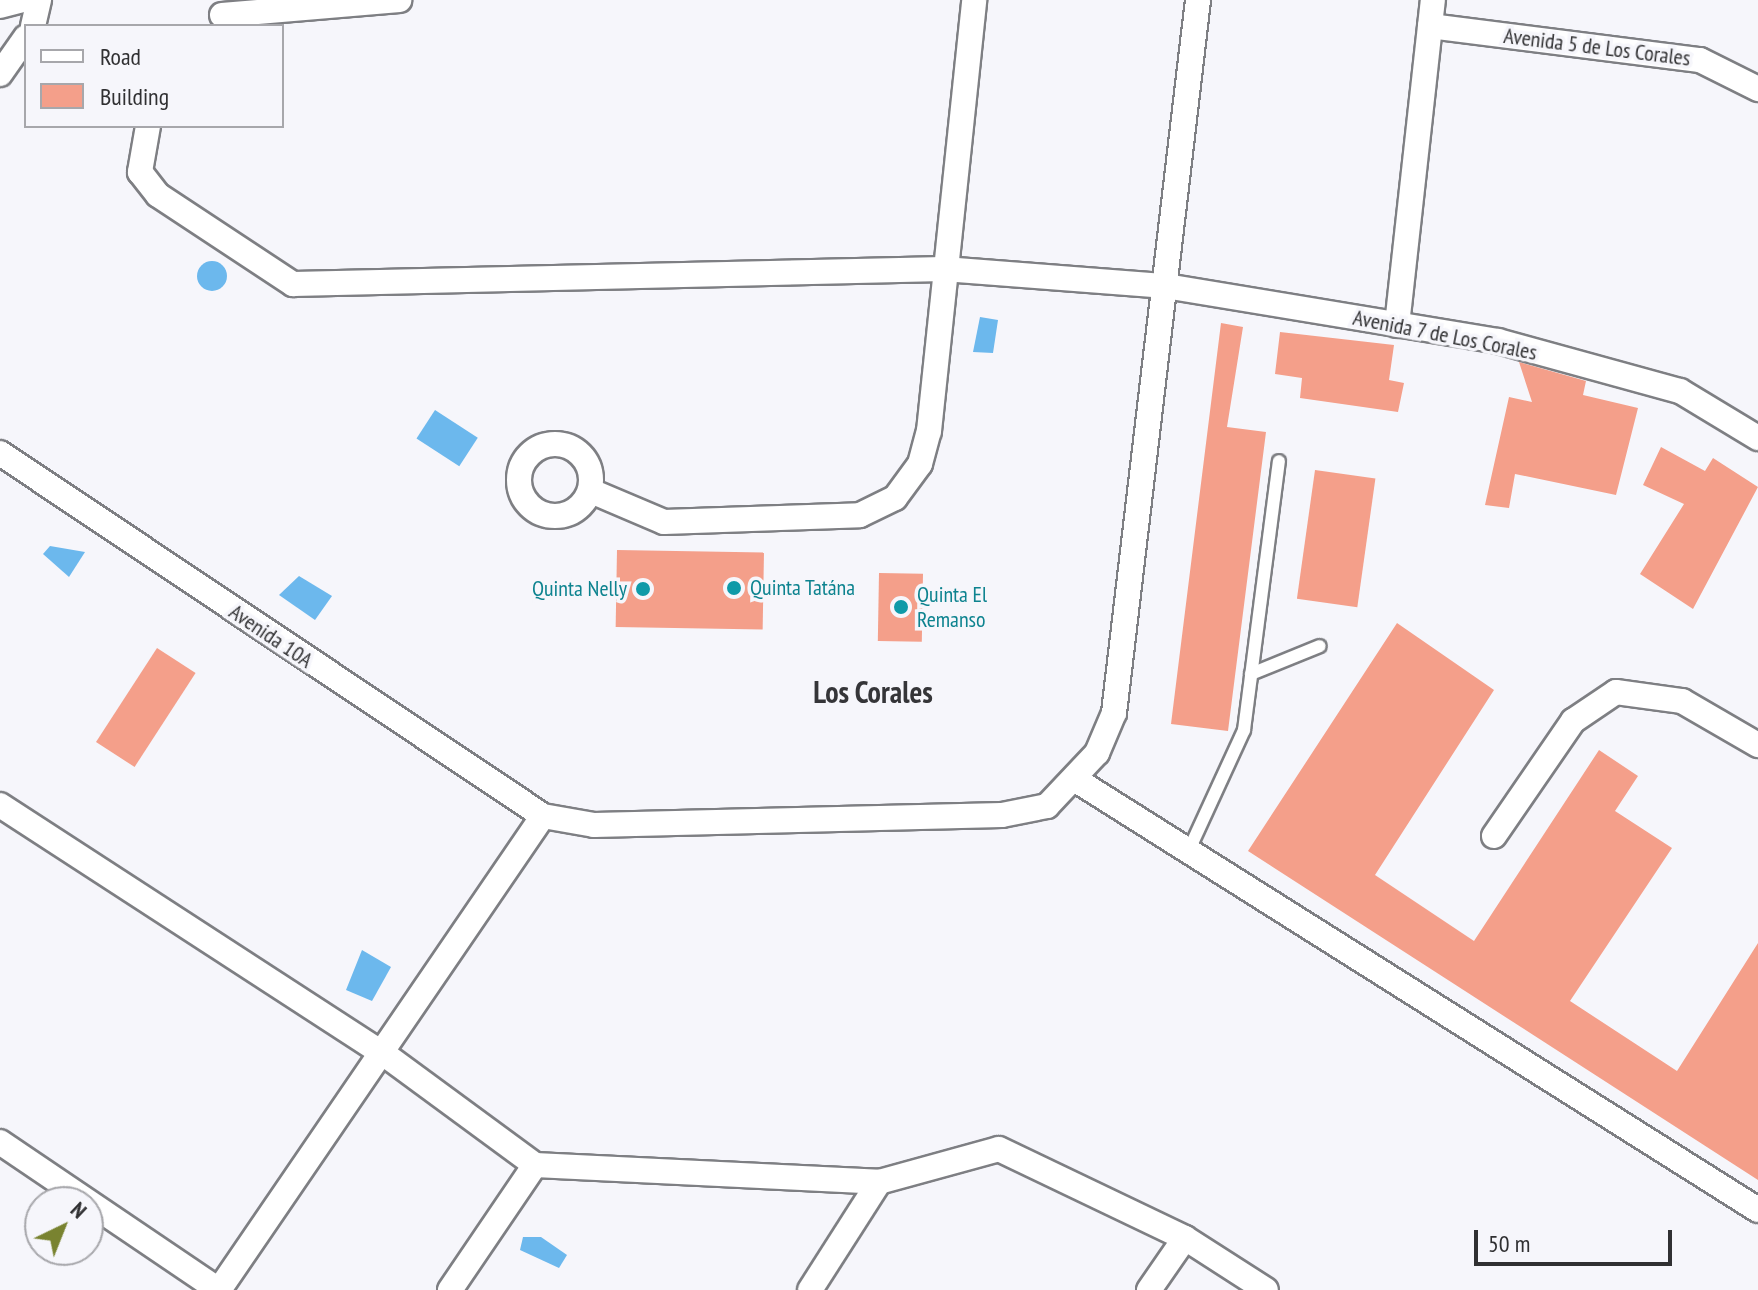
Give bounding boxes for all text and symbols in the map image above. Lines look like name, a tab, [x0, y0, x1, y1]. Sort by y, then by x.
street label: Avenida 5 de Los Corales	[1502, 22, 1692, 72]
legend	[24, 24, 284, 128]
text: Road	[100, 41, 141, 72]
text: Building	[100, 81, 169, 112]
street label: Avenida 7 de Los Corales	[1350, 304, 1540, 366]
place label: Quinta Tatána	[750, 575, 856, 601]
place label: Quinta Nelly	[532, 576, 627, 602]
marker: Quinta Tatána	[725, 579, 743, 597]
marker: Quinta Nelly	[634, 580, 652, 598]
place label: Quinta El Remanso	[917, 581, 987, 632]
marker: Quinta El Remanso	[892, 598, 910, 616]
street label: Avenida 10A	[224, 599, 318, 673]
district label: Los Corales	[813, 674, 933, 710]
north arrow	[24, 1186, 104, 1266]
text: N	[65, 1196, 93, 1224]
scale bar	[1478, 1214, 1676, 1264]
text: 50 m	[1488, 1228, 1530, 1259]

